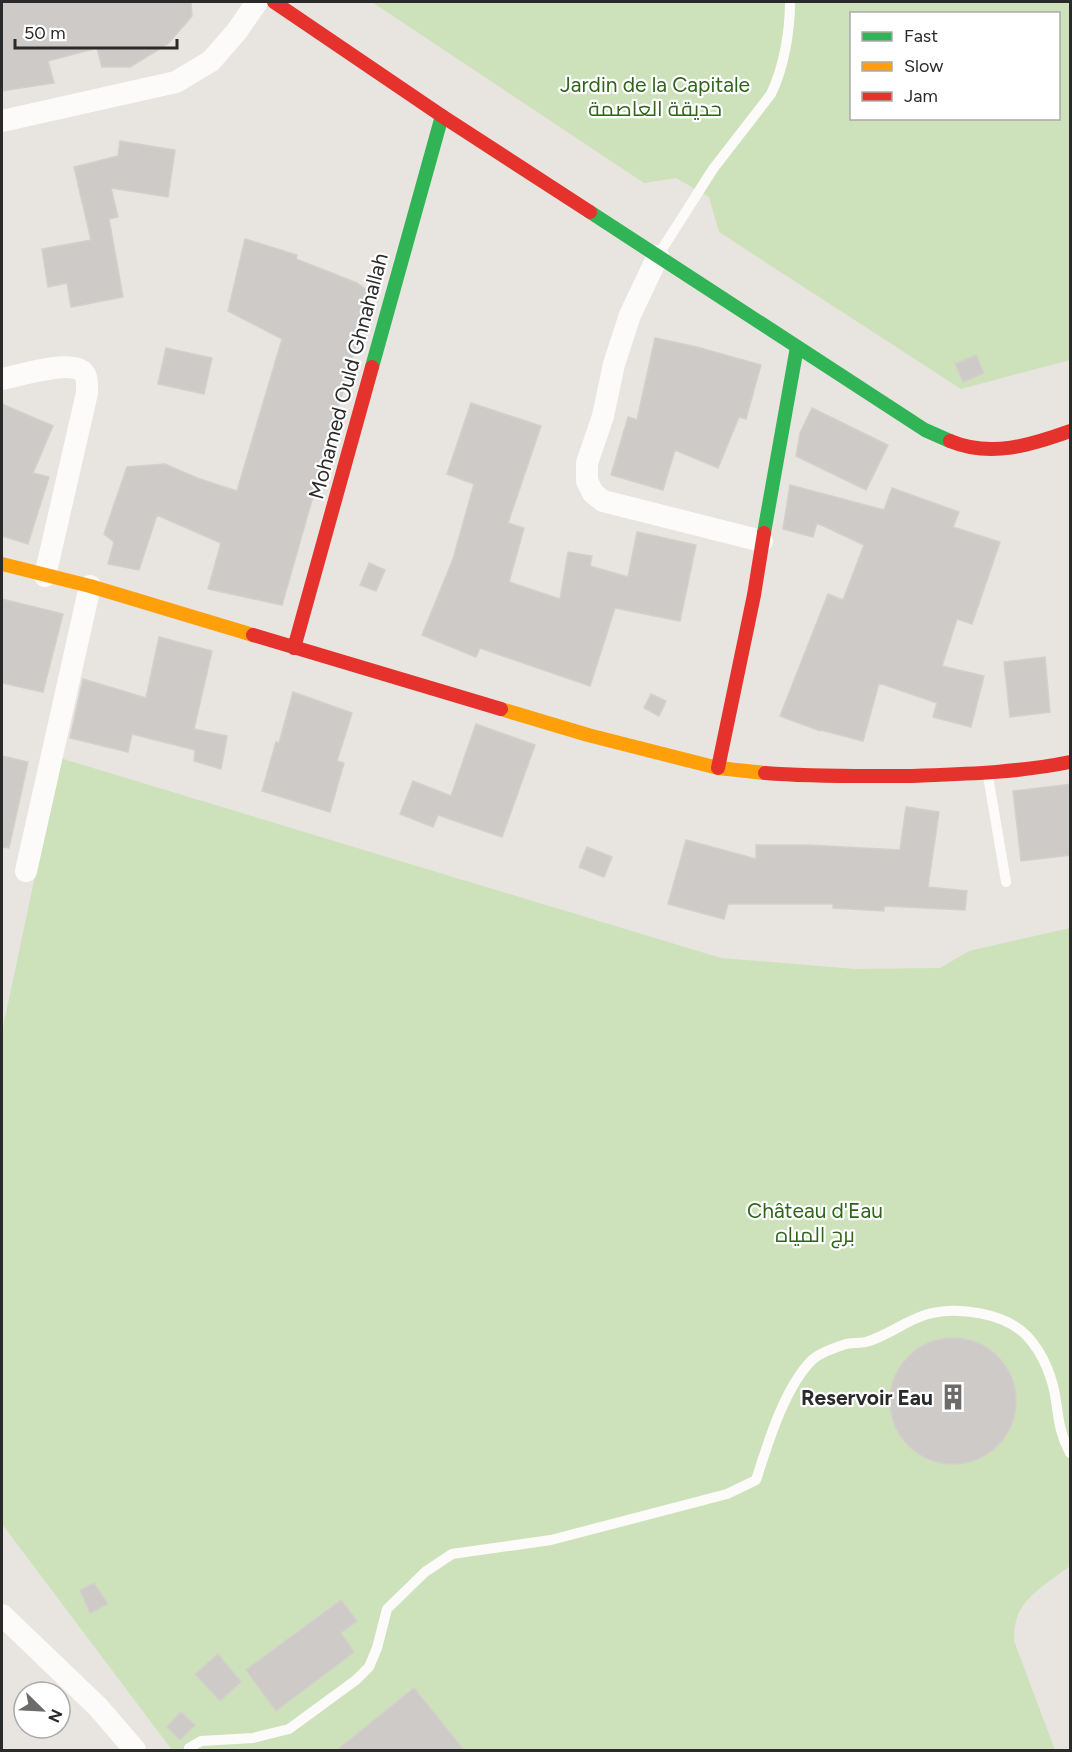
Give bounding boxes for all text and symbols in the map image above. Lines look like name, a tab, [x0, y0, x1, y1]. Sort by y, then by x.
scale bar	[15, 12, 177, 50]
legend	[850, 12, 1060, 120]
text: 50 m	[24, 22, 66, 44]
text: Fast	[904, 25, 938, 47]
text: Slow	[904, 55, 943, 77]
park label: Jardin de la Capitale حديقة العاصمة	[560, 72, 750, 121]
text: Jam	[904, 85, 938, 107]
street label: Mohamed Ould Ghnahallah	[303, 250, 393, 502]
park label: Château d'Eau برج المياه	[747, 1198, 883, 1249]
building icon: Reservoir Eau	[938, 1382, 968, 1412]
place label: Reservoir Eau	[801, 1385, 933, 1410]
north arrow	[12, 1680, 72, 1740]
text: N	[44, 1706, 66, 1725]

